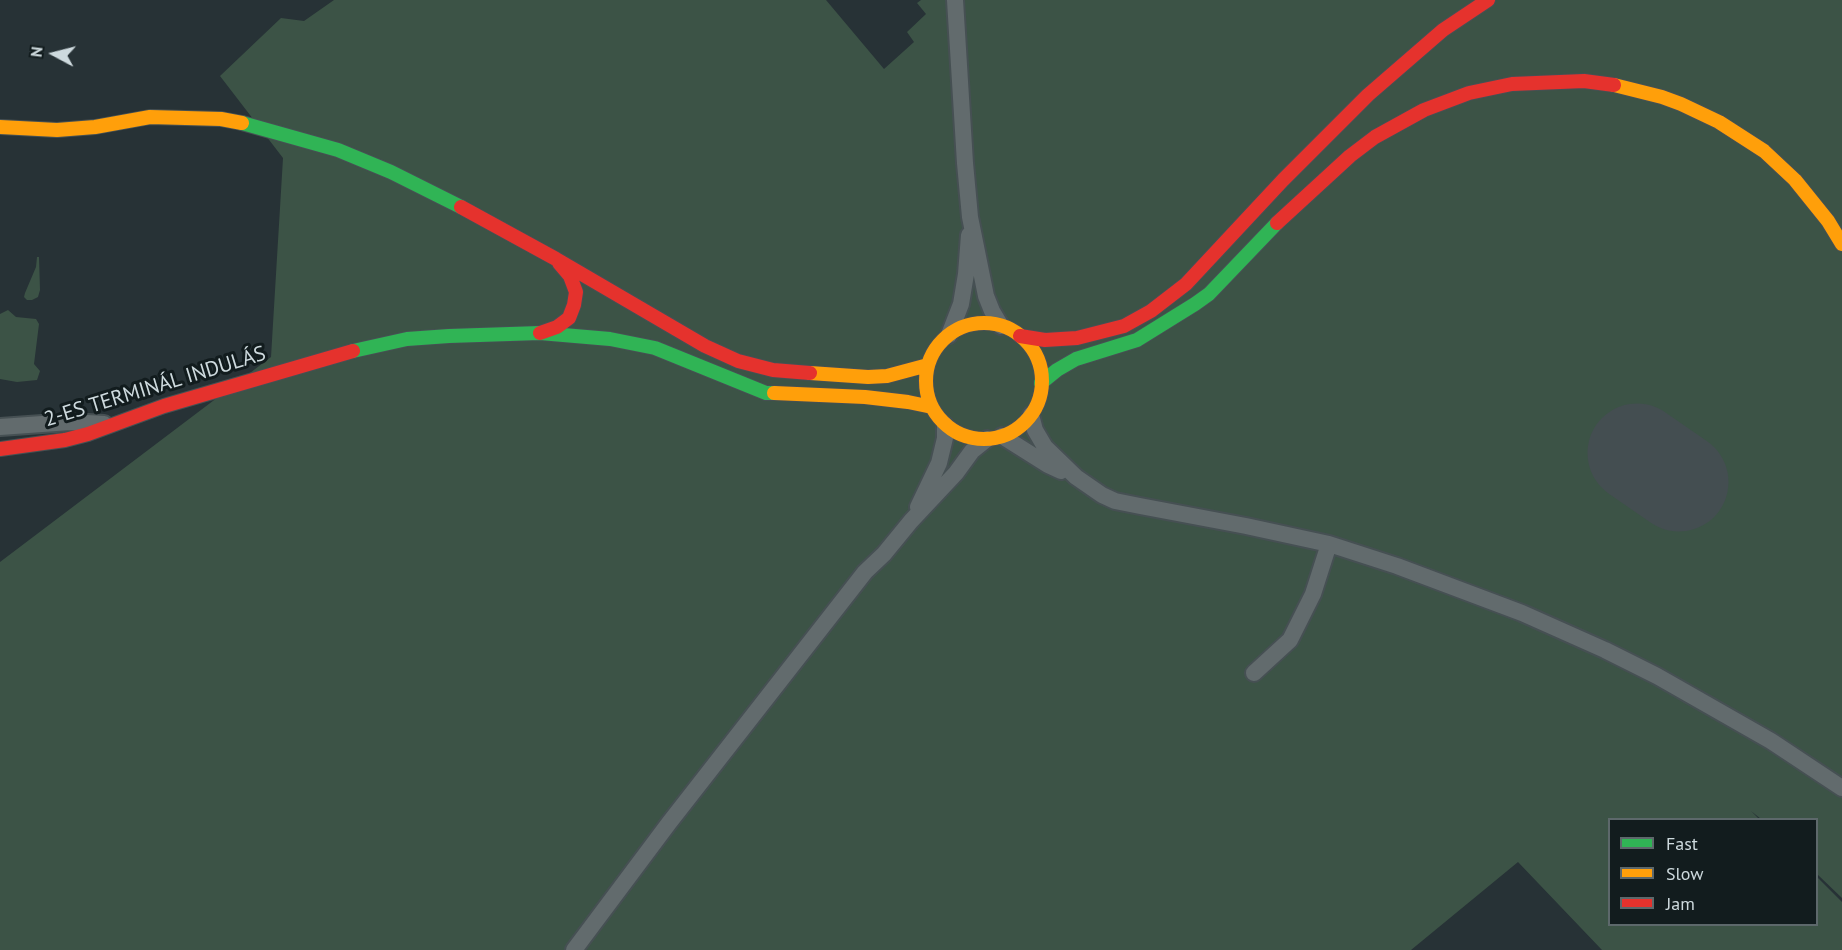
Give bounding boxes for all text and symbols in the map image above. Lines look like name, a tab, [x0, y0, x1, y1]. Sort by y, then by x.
north arrow	[24, 24, 84, 84]
text: N	[26, 45, 47, 58]
street label: 2-ES TERMINÁL INDULÁS	[41, 341, 269, 433]
legend	[1608, 818, 1818, 926]
text: Fast	[1666, 832, 1698, 855]
text: Slow	[1666, 862, 1704, 885]
text: Jam	[1666, 892, 1695, 915]

